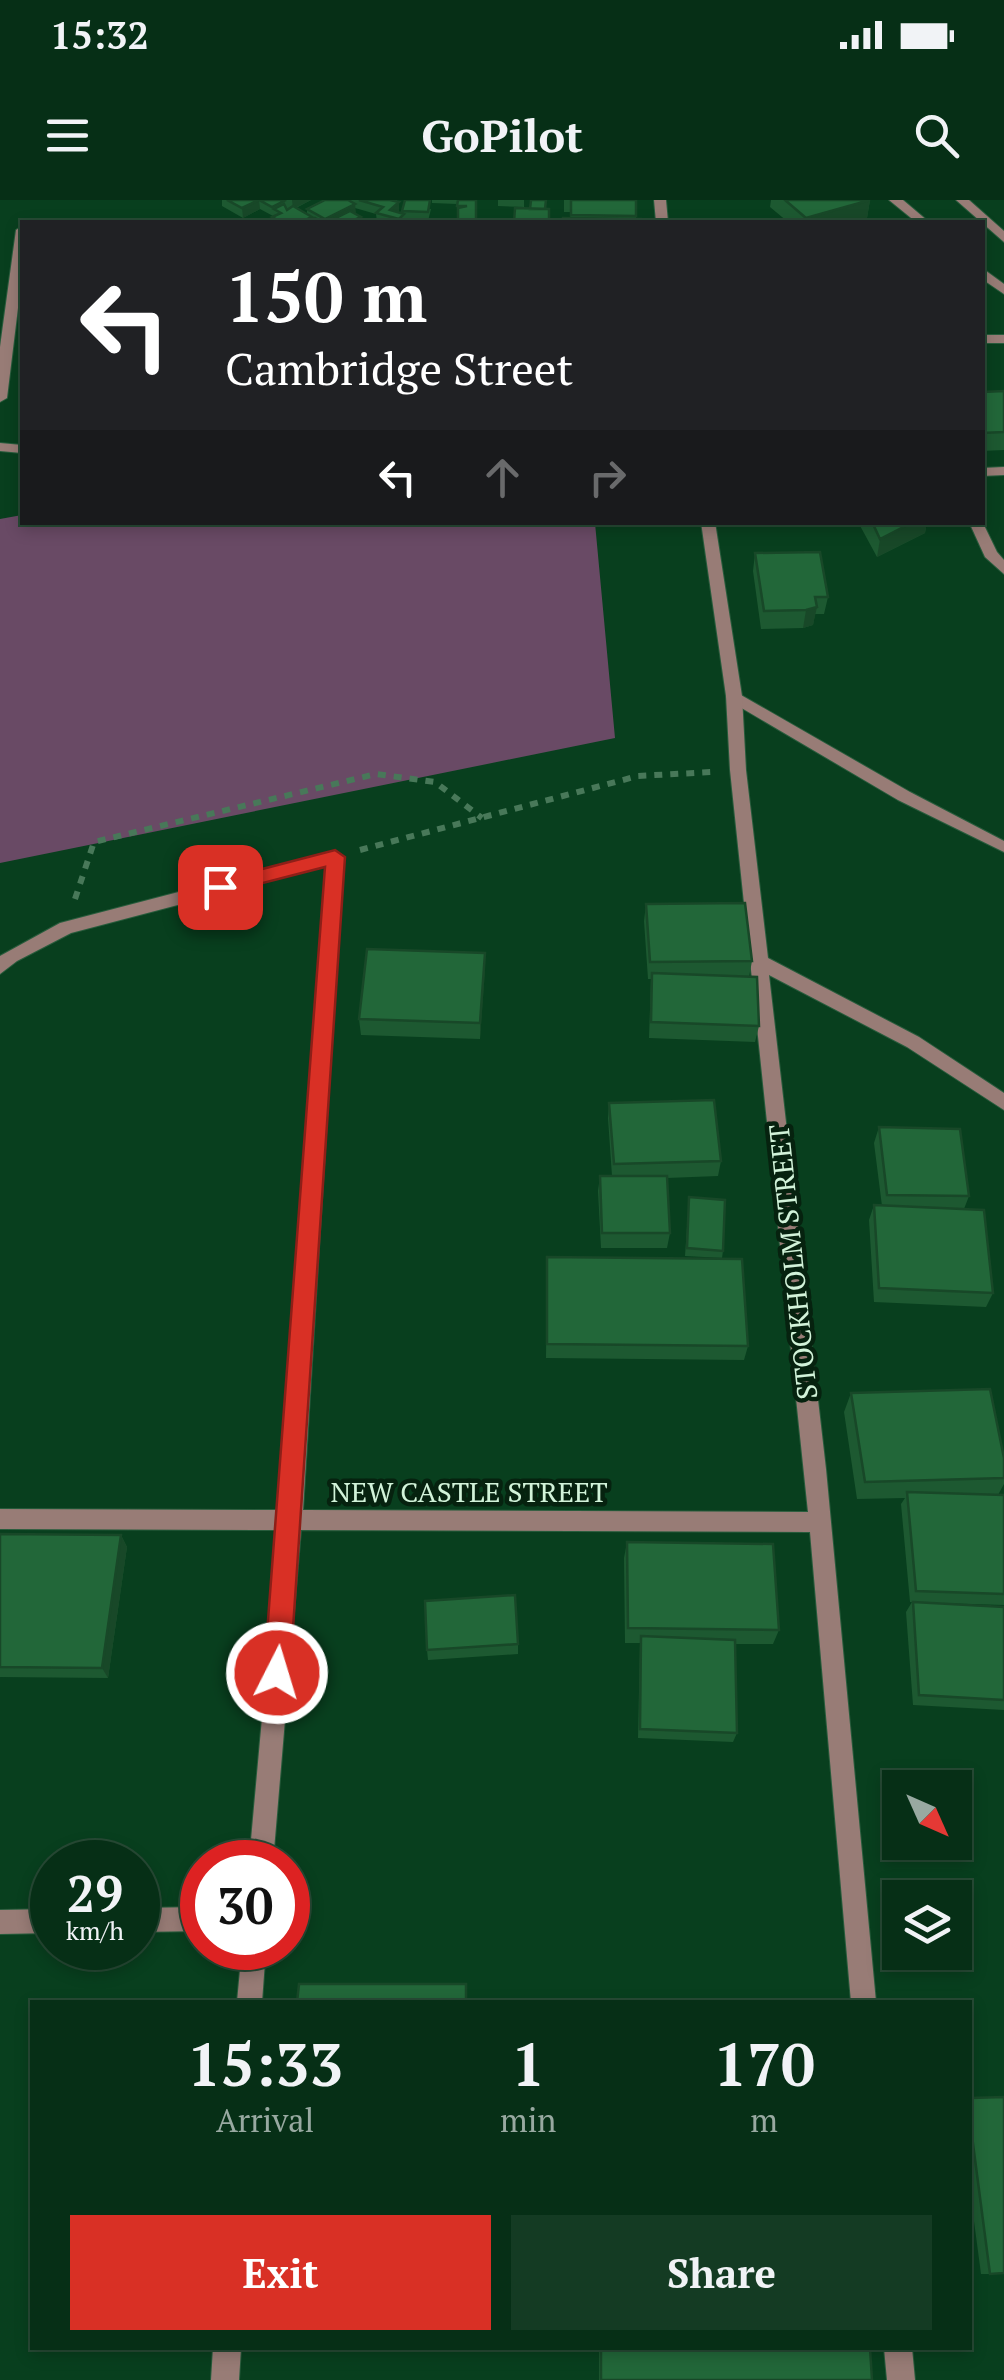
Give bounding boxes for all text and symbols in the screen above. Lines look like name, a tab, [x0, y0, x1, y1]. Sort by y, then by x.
text: 15:32	[50, 10, 149, 60]
text: GoPilot	[421, 105, 583, 165]
icon: menu	[40, 108, 95, 163]
icon: search	[909, 108, 964, 163]
text: 150 m	[225, 249, 427, 342]
icon: left	[60, 260, 190, 390]
text: Cambridge Street	[225, 338, 573, 398]
icon: left	[370, 450, 425, 505]
icon: ahead	[475, 450, 530, 505]
icon: right	[580, 450, 635, 505]
pin	[178, 845, 263, 930]
icon: arrive	[193, 860, 248, 915]
street label: STOCKHOLM STREET	[760, 1123, 825, 1401]
street label: NEW CASTLE STREET	[330, 1473, 608, 1510]
position arrow	[225, 1621, 329, 1725]
north arrow	[882, 1770, 972, 1860]
map controls	[882, 1770, 972, 1970]
speed limit sign: 30	[180, 1840, 310, 1970]
text: 29	[67, 1860, 123, 1926]
button: layers	[882, 1880, 972, 1970]
text: km/h	[66, 1914, 124, 1947]
text: 15:33	[187, 2024, 343, 2103]
text: 1	[511, 2024, 545, 2103]
text: 170	[713, 2024, 815, 2103]
text: Arrival	[216, 2099, 314, 2141]
text: min	[500, 2099, 556, 2141]
text: m	[750, 2099, 778, 2141]
button: Exit	[70, 2215, 491, 2330]
button: Share	[511, 2215, 932, 2330]

